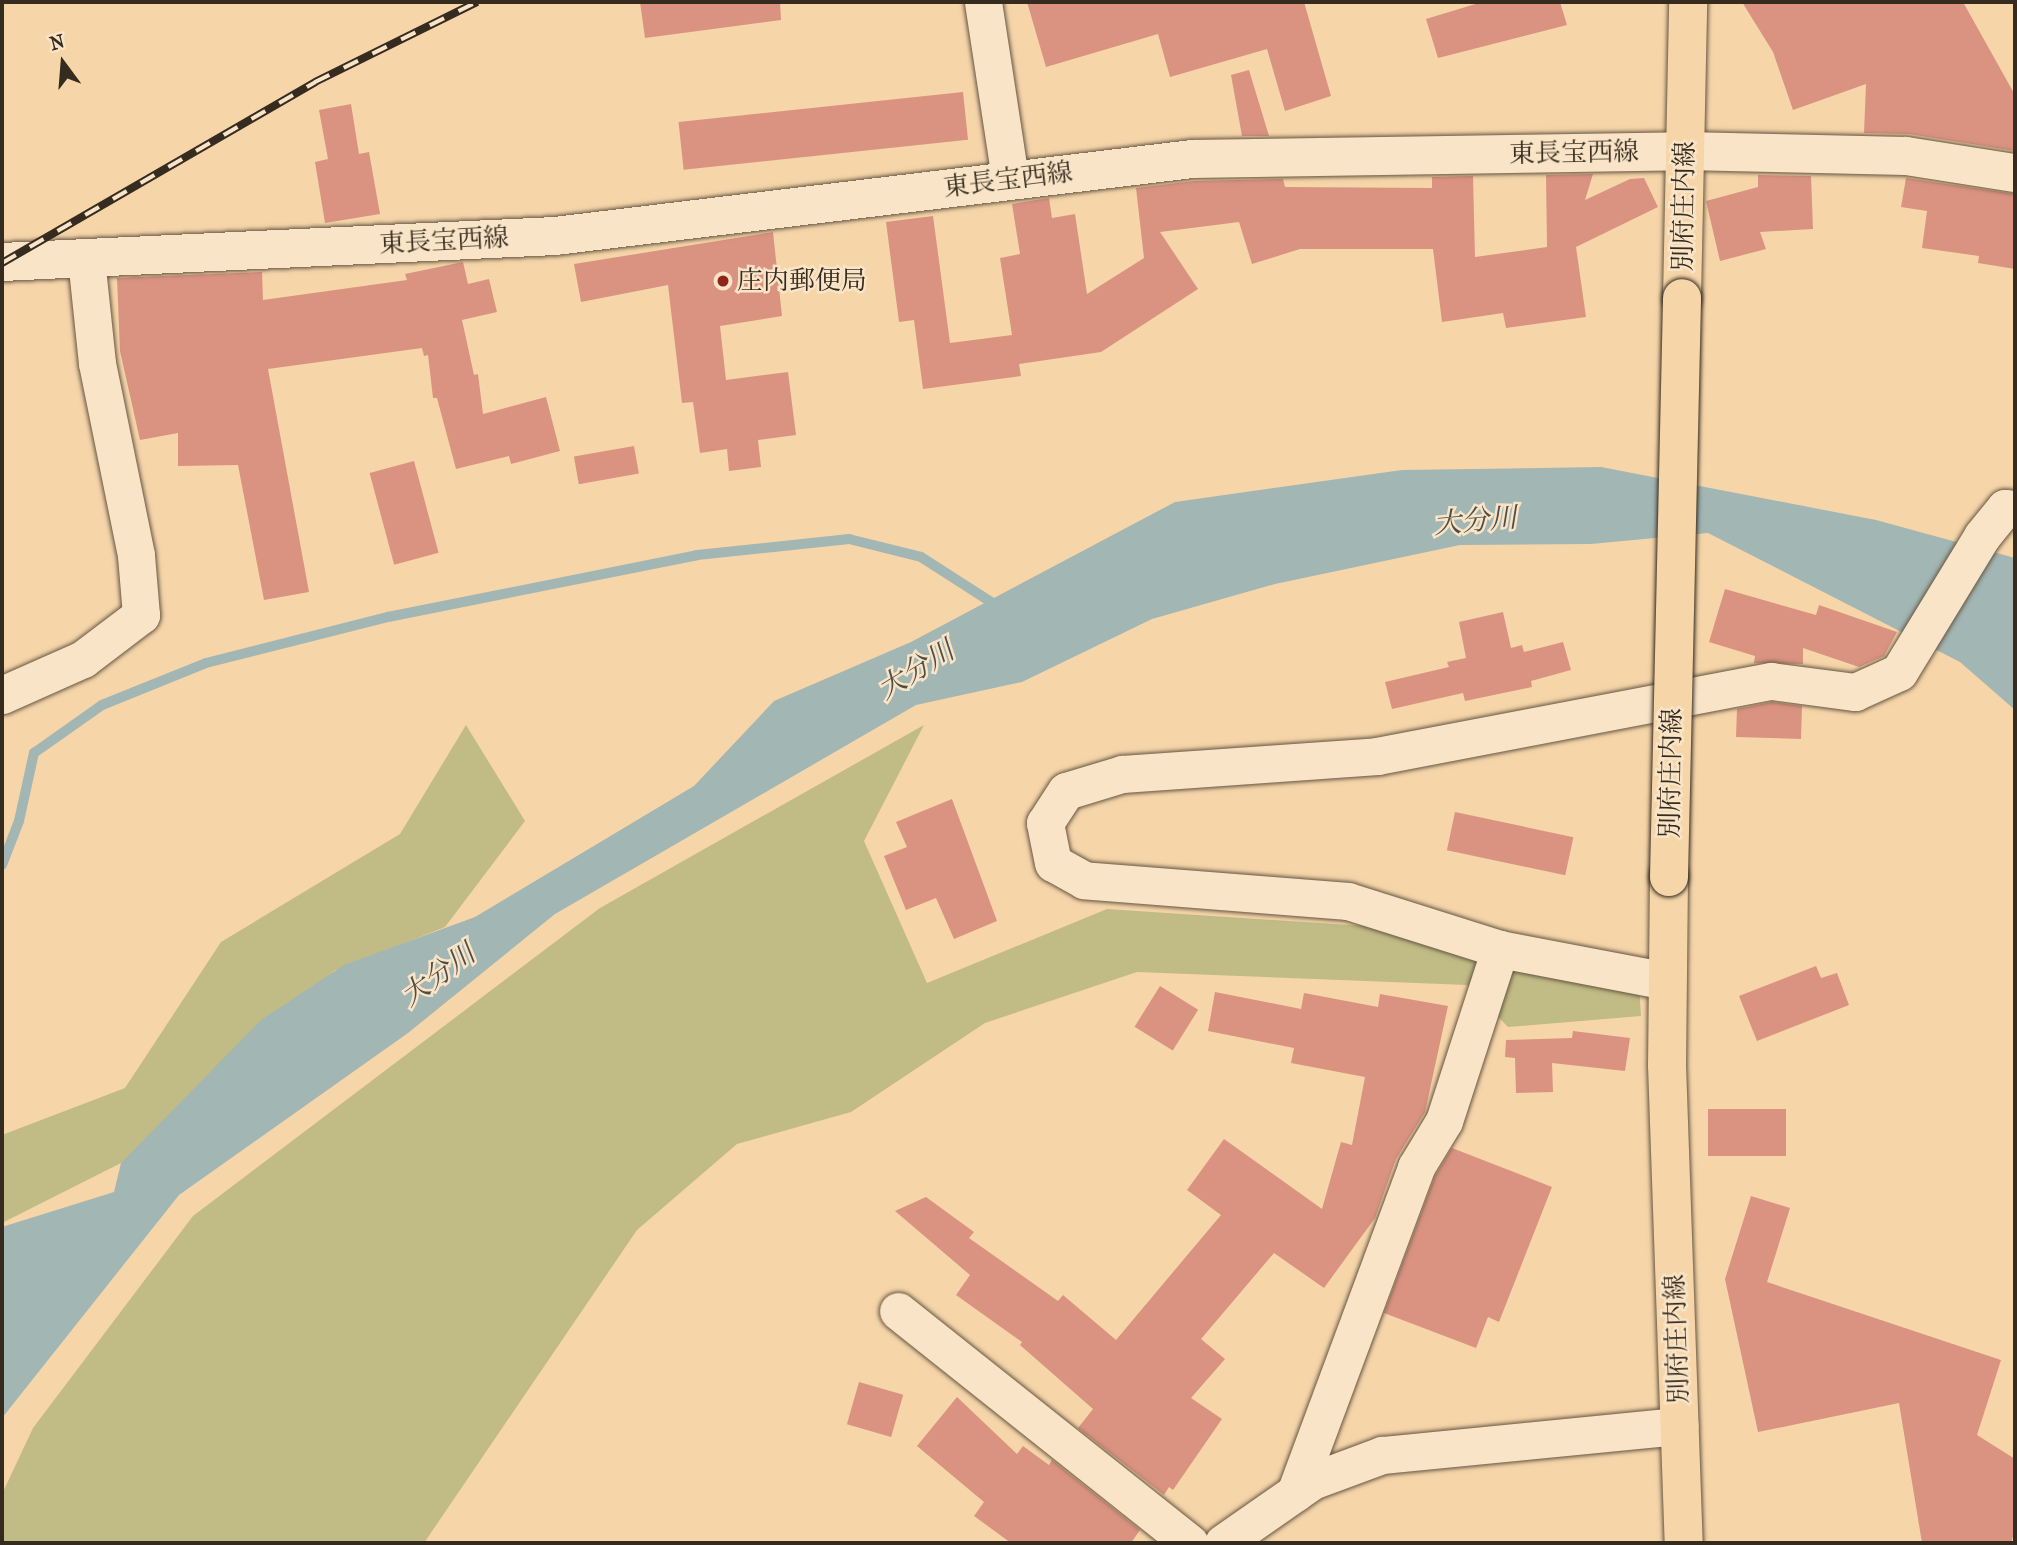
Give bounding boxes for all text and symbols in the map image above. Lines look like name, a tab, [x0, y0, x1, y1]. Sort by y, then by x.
north arrow	[28, 28, 98, 98]
text: N	[47, 30, 67, 55]
street label: 東長宝西線	[1509, 136, 1639, 170]
street label: 別府庄内線	[1667, 141, 1701, 271]
street label: 東長宝西線	[942, 157, 1074, 203]
street label: 東長宝西線	[378, 222, 510, 260]
place label: 庄内郵便局	[737, 265, 867, 297]
marker: 庄内郵便局	[715, 273, 731, 289]
water label: 大分川	[1432, 501, 1518, 541]
water label: 大分川	[871, 633, 961, 707]
street label: 別府庄内線	[1654, 708, 1688, 838]
water label: 大分川	[394, 937, 482, 1013]
street label: 別府庄内線	[1659, 1273, 1695, 1405]

